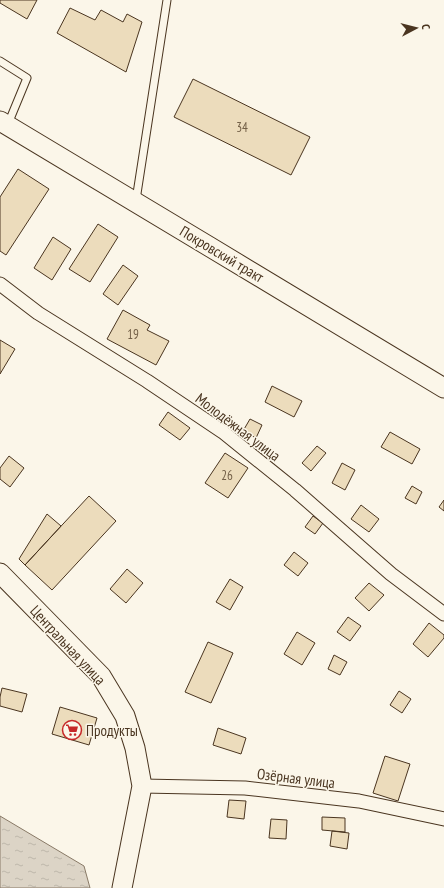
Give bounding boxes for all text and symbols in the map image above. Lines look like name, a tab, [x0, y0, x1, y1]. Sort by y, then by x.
north arrow	[396, 8, 436, 48]
text: С	[419, 23, 433, 30]
house number: 34	[236, 119, 248, 136]
street label: Покровский тракт	[177, 221, 268, 287]
house number: 19	[127, 326, 139, 343]
street label: Молодёжная улица	[192, 389, 284, 465]
house number: 26	[221, 467, 233, 484]
street label: Центральная улица	[26, 601, 110, 689]
supermarket icon: Продукты	[61, 719, 83, 741]
place label: Продукты	[86, 721, 138, 740]
street label: Озёрная улица	[256, 764, 336, 792]

